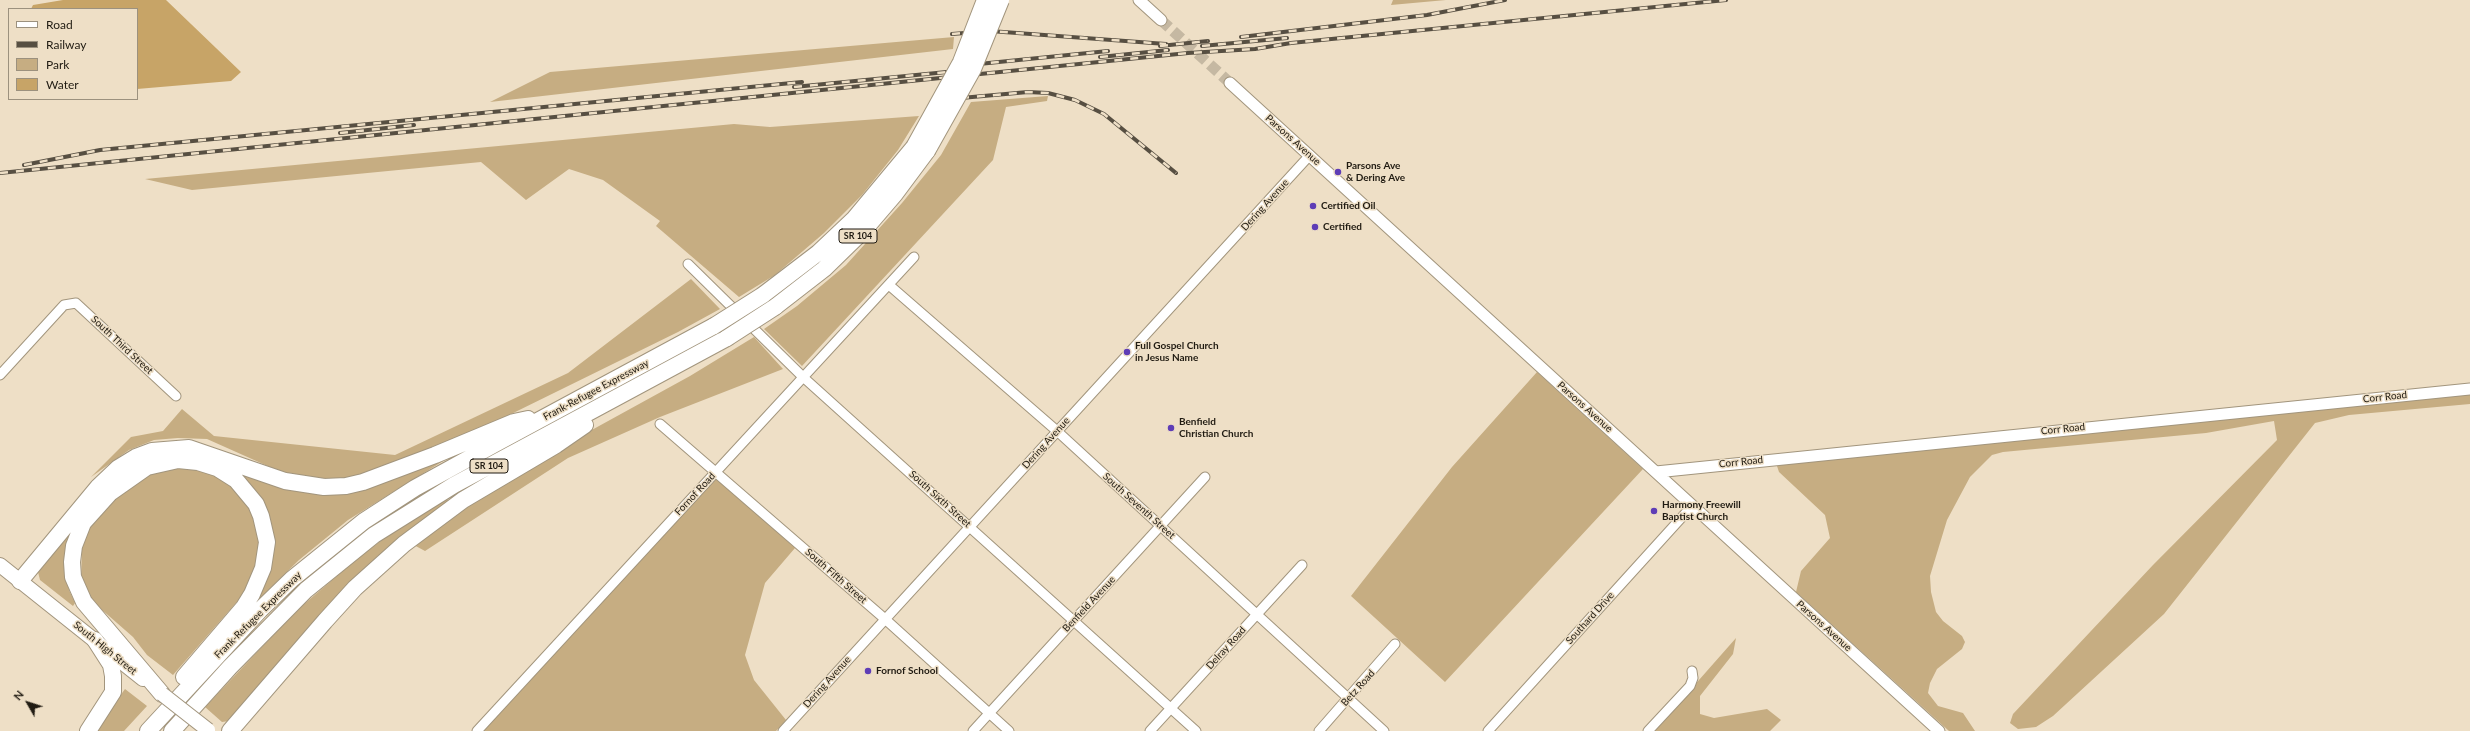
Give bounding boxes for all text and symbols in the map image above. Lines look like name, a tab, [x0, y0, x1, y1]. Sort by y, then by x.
legend	[8, 8, 138, 100]
text: Road	[46, 17, 73, 32]
text: Railway	[46, 37, 86, 52]
text: Park	[46, 57, 69, 72]
text: Water	[46, 77, 79, 92]
street label: Parsons Avenue	[1263, 112, 1323, 168]
place label: Parsons Ave & Dering Ave	[1346, 160, 1405, 184]
marker: Parsons Ave & Dering Ave	[1333, 167, 1343, 177]
street label: Dering Avenue	[1239, 177, 1291, 233]
place label: Certified Oil	[1321, 200, 1375, 212]
marker: Certified Oil	[1308, 201, 1318, 211]
place label: Certified	[1323, 221, 1362, 233]
marker: Certified	[1310, 222, 1320, 232]
road number: SR 104	[839, 229, 877, 243]
street label: South Third Street	[89, 313, 155, 377]
place label: Full Gospel Church in Jesus Name	[1135, 340, 1219, 364]
marker: Full Gospel Church in Jesus Name	[1122, 347, 1132, 357]
street label: Frank-Refugee Expressway	[541, 357, 651, 423]
street label: Parsons Avenue	[1555, 379, 1615, 435]
street label: Corr Road	[2362, 389, 2408, 405]
street label: Dering Avenue	[1020, 415, 1072, 471]
place label: Benfield Christian Church	[1179, 416, 1253, 440]
street label: Corr Road	[2040, 421, 2086, 437]
marker: Benfield Christian Church	[1166, 423, 1176, 433]
street label: Corr Road	[1718, 454, 1764, 470]
road number: SR 104	[470, 459, 508, 473]
street label: South Sixth Street	[907, 468, 973, 530]
street label: Fornof Road	[672, 470, 718, 518]
street label: South Seventh Street	[1101, 470, 1177, 542]
place label: Harmony Freewill Baptist Church	[1662, 499, 1741, 522]
marker: Harmony Freewill Baptist Church	[1649, 506, 1659, 516]
street label: South Fifth Street	[803, 546, 869, 606]
street label: Frank-Refugee Expressway	[212, 569, 304, 661]
street label: Benfield Avenue	[1060, 574, 1118, 634]
street label: Southard Drive	[1563, 589, 1617, 647]
street label: Parsons Avenue	[1794, 598, 1854, 654]
street label: South High Street	[71, 619, 139, 677]
street label: Delray Road	[1204, 624, 1248, 672]
street label: Dering Avenue	[801, 654, 853, 710]
place label: Fornof School	[876, 665, 938, 677]
marker: Fornof School	[863, 666, 873, 676]
street label: Betz Road	[1339, 667, 1377, 709]
north arrow	[8, 683, 48, 723]
text: N	[11, 688, 26, 703]

